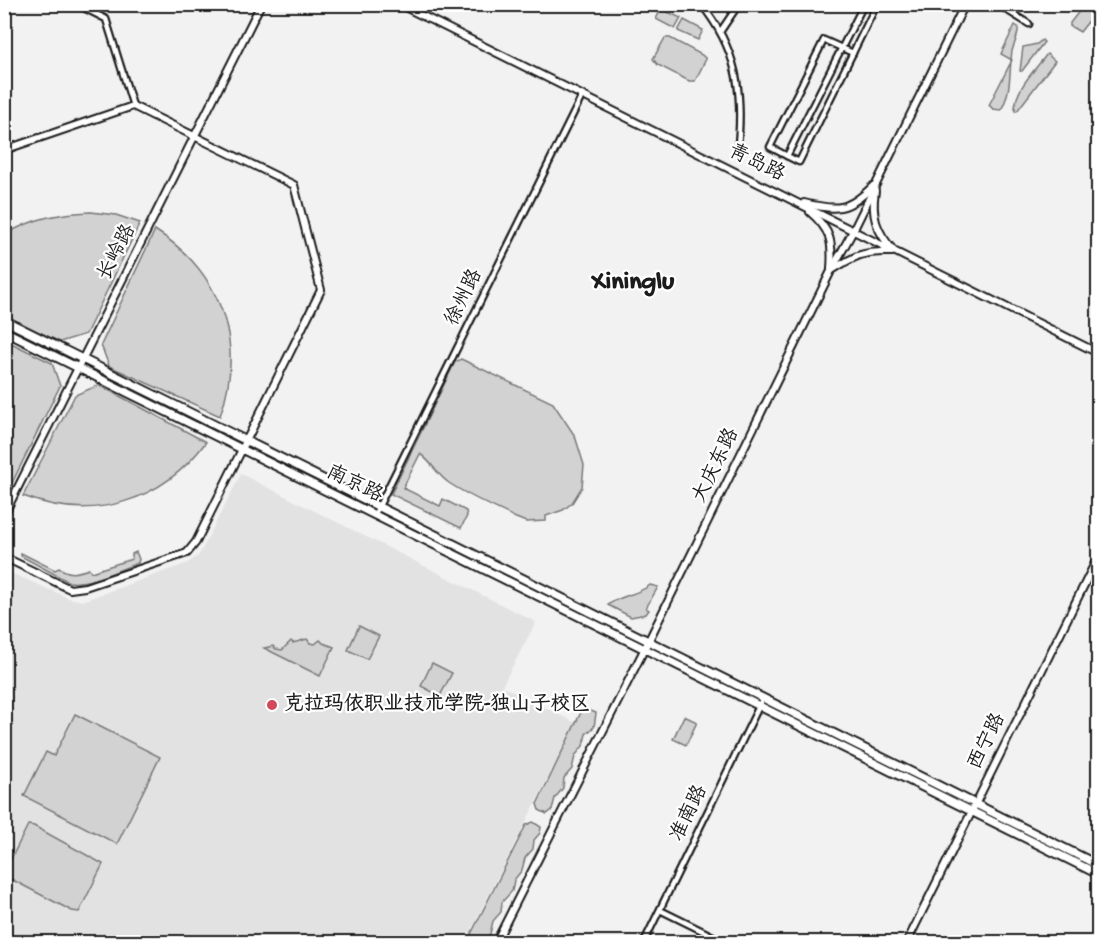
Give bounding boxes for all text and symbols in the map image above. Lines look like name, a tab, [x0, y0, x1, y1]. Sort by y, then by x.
street label: 青岛路	[724, 139, 790, 188]
street label: 长岭路	[92, 219, 142, 285]
street label: 徐州路	[440, 264, 489, 330]
district label: Xininglu	[591, 268, 675, 299]
street label: 大庆东路	[687, 423, 745, 507]
street label: 南京路	[322, 460, 388, 509]
place label: 克拉玛依职业技术学院-独山子校区	[284, 692, 590, 717]
marker: 克拉玛依职业技术学院-独山子校区	[265, 698, 279, 712]
street label: 西宁路	[963, 708, 1012, 774]
street label: 准南路	[665, 780, 714, 846]

